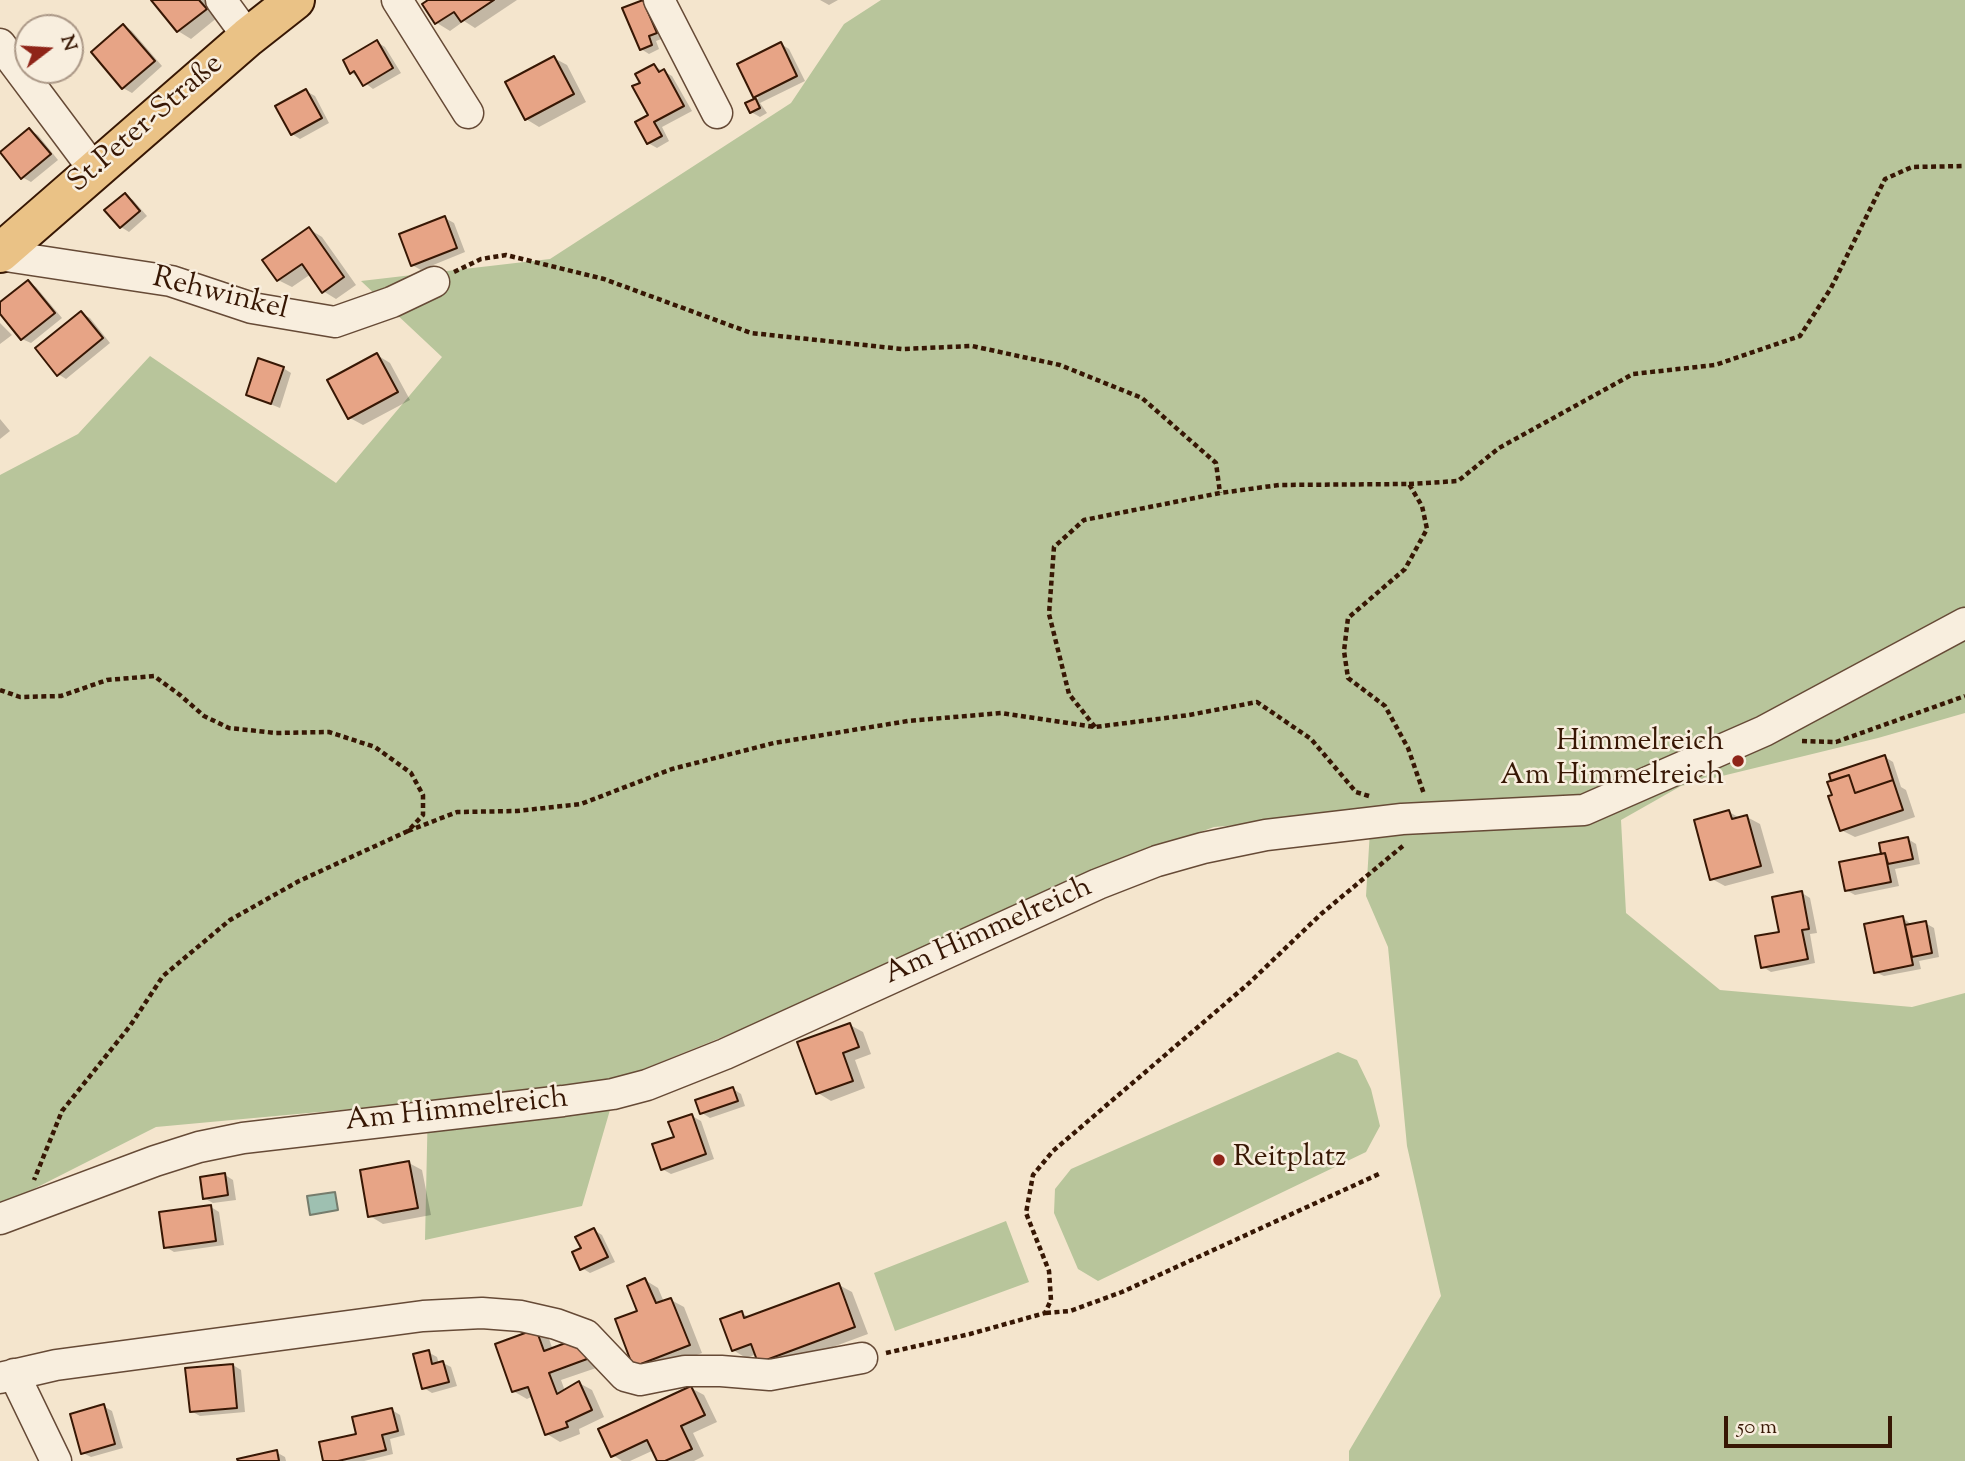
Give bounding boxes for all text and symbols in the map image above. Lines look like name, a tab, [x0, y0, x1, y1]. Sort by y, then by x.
north arrow	[14, 14, 84, 84]
text: N	[53, 32, 83, 54]
street label: St.Peter-Straße	[62, 48, 232, 202]
street label: Rehwinkel	[148, 262, 292, 330]
place label: Himmelreich Am Himmelreich	[1500, 726, 1724, 796]
marker: Himmelreich Am Himmelreich	[1730, 753, 1746, 769]
street label: Am Himmelreich	[880, 871, 1098, 995]
street label: Am Himmelreich	[344, 1082, 570, 1142]
place label: Reitplatz	[1233, 1142, 1346, 1178]
marker: Reitplatz	[1211, 1152, 1227, 1168]
scale bar	[1727, 1402, 1895, 1446]
text: 50 m	[1737, 1413, 1777, 1443]

